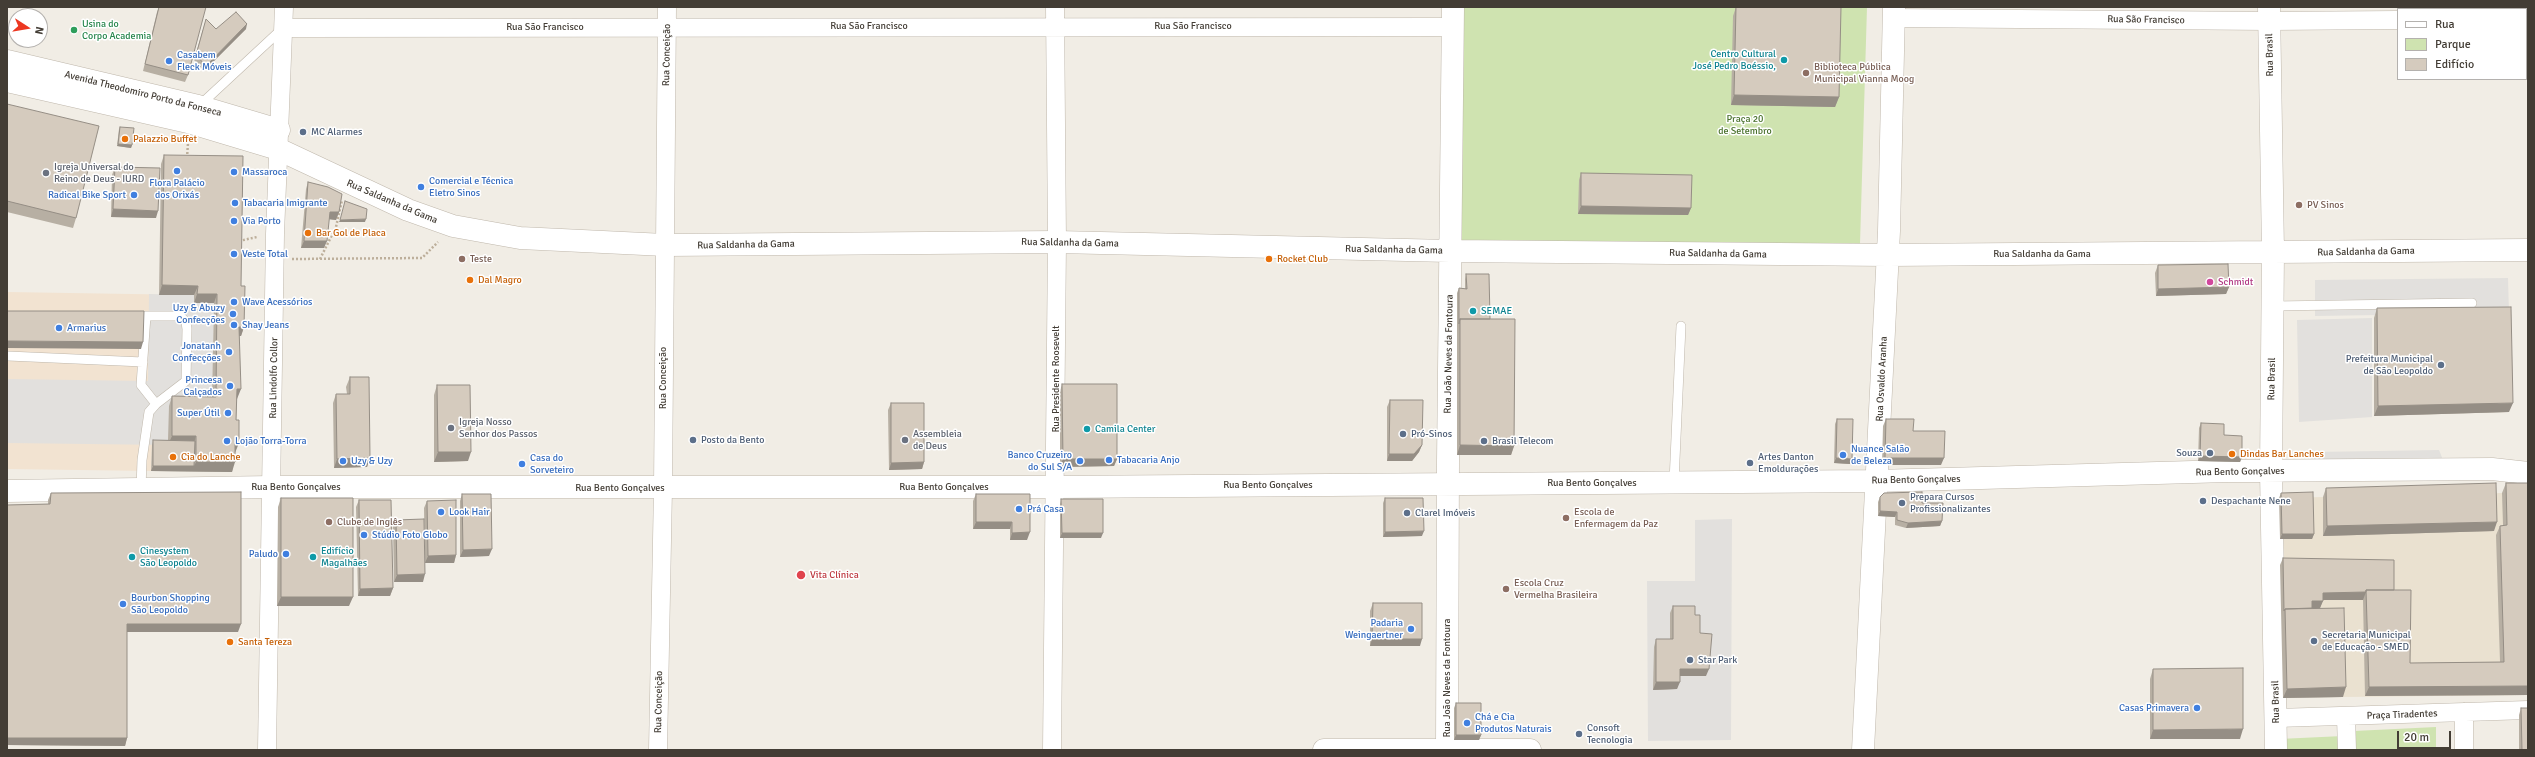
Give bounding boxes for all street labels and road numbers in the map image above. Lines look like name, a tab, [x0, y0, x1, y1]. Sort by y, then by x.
street label: Rua São Francisco	[2107, 13, 2185, 27]
street label: Rua São Francisco	[830, 20, 908, 32]
street label: Rua São Francisco	[1154, 20, 1232, 32]
street label: Rua São Francisco	[506, 21, 584, 33]
street label: Rua Conceição	[660, 24, 674, 86]
street label: Rua Brasil	[2264, 33, 2276, 77]
street label: Avenida Theodomiro Porto da Fonseca	[63, 69, 223, 119]
street label: Rua Saldanha da Gama	[345, 177, 439, 227]
street label: Rua Saldanha da Gama	[1021, 236, 1119, 250]
street label: Rua Saldanha da Gama	[697, 238, 795, 252]
street label: Rua Saldanha da Gama	[1345, 243, 1443, 257]
street label: Rua Saldanha da Gama	[2317, 245, 2415, 259]
street label: Rua Saldanha da Gama	[1669, 247, 1767, 261]
street label: Rua Saldanha da Gama	[1993, 248, 2091, 260]
street label: Rua João Neves da Fontoura	[1442, 294, 1456, 414]
street label: Rua Presidente Roosevelt	[1050, 325, 1062, 433]
street label: Rua Osvaldo Aranha	[1874, 336, 1890, 422]
street label: Rua Lindolfo Collor	[267, 337, 281, 419]
street label: Rua Conceição	[657, 347, 669, 409]
street label: Rua Brasil	[2266, 357, 2278, 401]
street label: Rua Bento Gonçalves	[2195, 465, 2285, 479]
street label: Rua Bento Gonçalves	[1871, 473, 1961, 487]
street label: Rua Bento Gonçalves	[1547, 477, 1637, 489]
street label: Rua Bento Gonçalves	[1223, 479, 1313, 491]
street label: Rua Bento Gonçalves	[251, 481, 341, 493]
street label: Rua Bento Gonçalves	[899, 481, 989, 493]
street label: Rua Bento Gonçalves	[575, 482, 665, 494]
street label: Rua João Neves da Fontoura	[1441, 618, 1453, 738]
street label: Rua Conceição	[652, 671, 666, 733]
street label: Rua Brasil	[2270, 680, 2282, 724]
street label: Praça Tiradentes	[2366, 708, 2438, 722]

